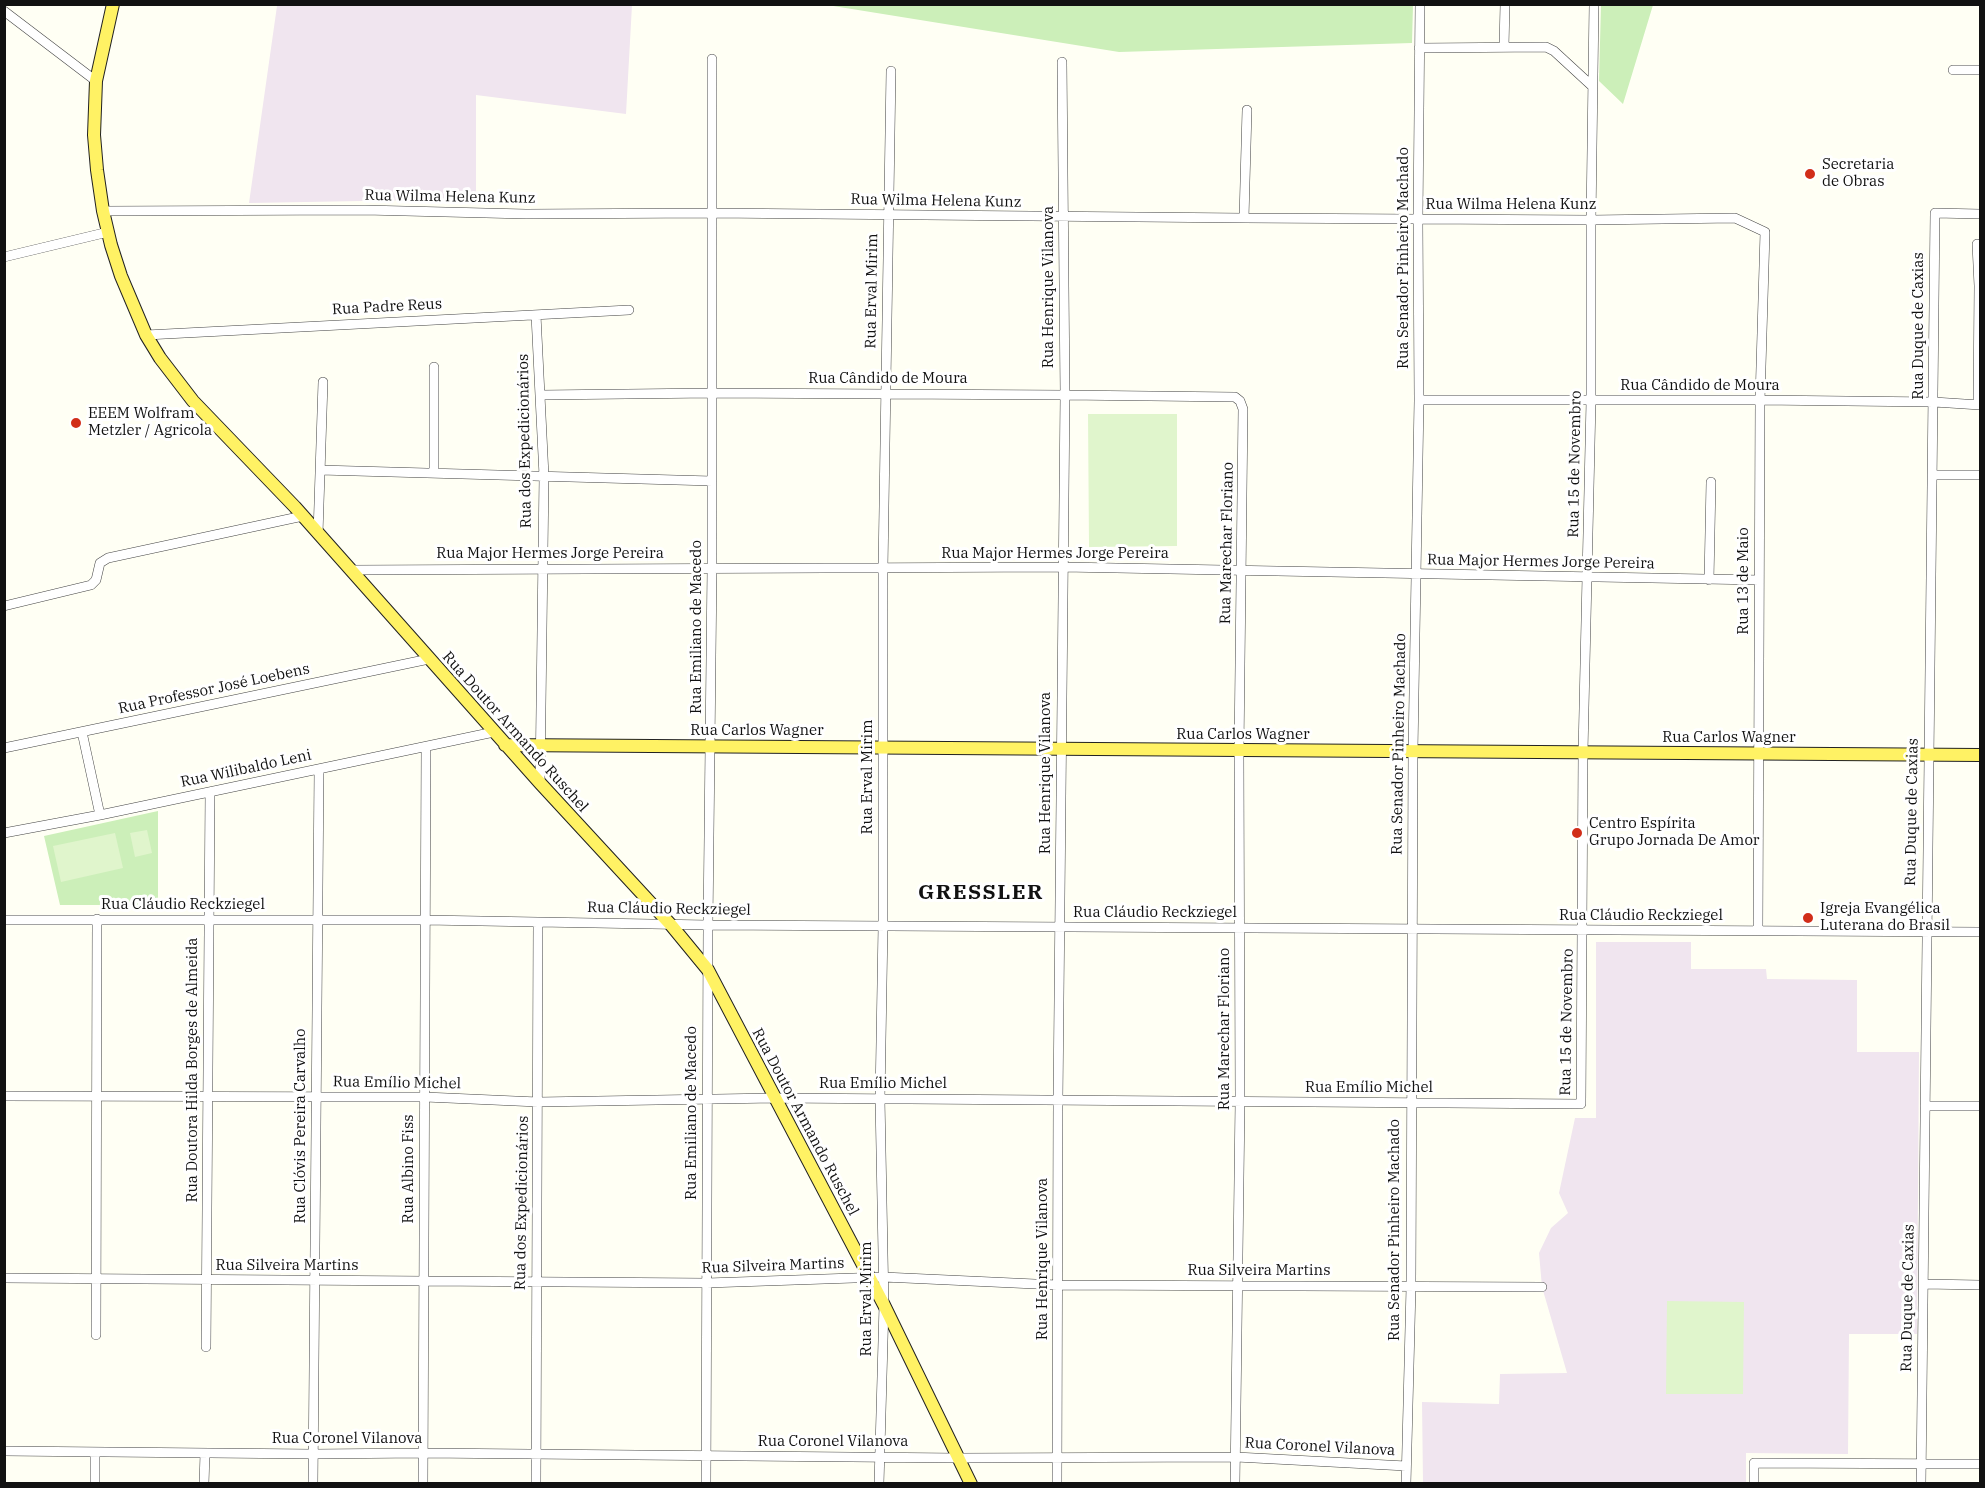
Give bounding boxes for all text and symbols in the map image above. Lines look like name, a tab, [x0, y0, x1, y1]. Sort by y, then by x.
street label: Rua Senador Pinheiro Machado	[1395, 147, 1413, 369]
place label: Secretaria de Obras	[1822, 156, 1894, 191]
marker: Secretaria de Obras	[1803, 167, 1817, 181]
street label: Rua Wilma Helena Kunz	[364, 187, 536, 207]
street label: Rua Wilma Helena Kunz	[850, 191, 1022, 211]
street label: Rua Wilma Helena Kunz	[1426, 196, 1596, 214]
street label: Rua Henrique Vilanova	[1040, 206, 1058, 368]
street label: Rua Erval Mirim	[862, 233, 882, 349]
street label: Rua Duque de Caxias	[1910, 252, 1928, 400]
street label: Rua Padre Reus	[332, 295, 442, 319]
street label: Rua dos Expedicionários	[514, 354, 536, 528]
street label: Rua Cândido de Moura	[808, 370, 968, 388]
street label: Rua Cândido de Moura	[1620, 377, 1780, 395]
street label: Rua 15 de Novembro	[1565, 390, 1585, 538]
place label: EEEM Wolfram Metzler / Agricola	[88, 405, 212, 440]
marker: EEEM Wolfram Metzler / Agricola	[69, 416, 83, 430]
street label: Rua Marechar Floriano	[1217, 462, 1237, 624]
street label: Rua 13 de Maio	[1735, 527, 1753, 635]
street label: Rua Emiliano de Macedo	[688, 540, 706, 714]
street label: Rua Major Hermes Jorge Pereira	[436, 545, 664, 563]
street label: Rua Major Hermes Jorge Pereira	[941, 545, 1169, 563]
street label: Rua Major Hermes Jorge Pereira	[1427, 551, 1655, 573]
street label: Rua Senador Pinheiro Machado	[1388, 633, 1410, 855]
street label: Rua Doutor Armando Ruschel	[438, 648, 592, 816]
street label: Rua Professor José Loebens	[117, 660, 311, 718]
street label: Rua Henrique Vilanova	[1037, 692, 1055, 854]
street label: Rua Erval Mirim	[859, 719, 877, 835]
street label: Rua Carlos Wagner	[690, 722, 824, 740]
street label: Rua Carlos Wagner	[1176, 726, 1310, 744]
street label: Rua Carlos Wagner	[1662, 729, 1796, 747]
street label: Rua Duque de Caxias	[1902, 738, 1922, 886]
street label: Rua Wilibaldo Leni	[179, 746, 313, 792]
place label: Centro Espírita Grupo Jornada De Amor	[1589, 815, 1760, 850]
marker: Centro Espírita Grupo Jornada De Amor	[1570, 826, 1584, 840]
district label: GRESSLER	[918, 880, 1044, 906]
street label: Rua Cláudio Reckziegel	[101, 896, 265, 914]
street label: Rua Cláudio Reckziegel	[587, 899, 751, 919]
place label: Igreja Evangélica Luterana do Brasil	[1820, 900, 1950, 935]
street label: Rua Cláudio Reckziegel	[1073, 904, 1237, 922]
street label: Rua Cláudio Reckziegel	[1559, 907, 1723, 925]
marker: Igreja Evangélica Luterana do Brasil	[1801, 911, 1815, 925]
street label: Rua Doutora Hilda Borges de Almeida	[184, 938, 202, 1202]
street label: Rua Marechar Floriano	[1216, 948, 1234, 1110]
street label: Rua 15 de Novembro	[1557, 948, 1577, 1096]
street label: Rua Doutor Armando Ruschel	[748, 1025, 862, 1219]
street label: Rua Emiliano de Macedo	[683, 1026, 701, 1200]
street label: Rua Clóvis Pereira Carvalho	[292, 1028, 310, 1224]
street label: Rua Emílio Michel	[333, 1073, 461, 1093]
street label: Rua Emílio Michel	[819, 1075, 947, 1093]
street label: Rua Emílio Michel	[1305, 1079, 1433, 1097]
street label: Rua Albino Fiss	[400, 1114, 418, 1224]
street label: Rua dos Expedicionários	[511, 1116, 533, 1290]
street label: Rua Senador Pinheiro Machado	[1386, 1119, 1404, 1341]
street label: Rua Henrique Vilanova	[1034, 1178, 1052, 1340]
street label: Rua Duque de Caxias	[1898, 1224, 1918, 1372]
street label: Rua Erval Mirim	[858, 1241, 876, 1357]
street label: Rua Silveira Martins	[701, 1255, 845, 1277]
street label: Rua Silveira Martins	[216, 1257, 358, 1275]
street label: Rua Silveira Martins	[1188, 1262, 1330, 1280]
street label: Rua Coronel Vilanova	[272, 1430, 422, 1448]
street label: Rua Coronel Vilanova	[758, 1433, 908, 1451]
street label: Rua Coronel Vilanova	[1244, 1434, 1396, 1460]

